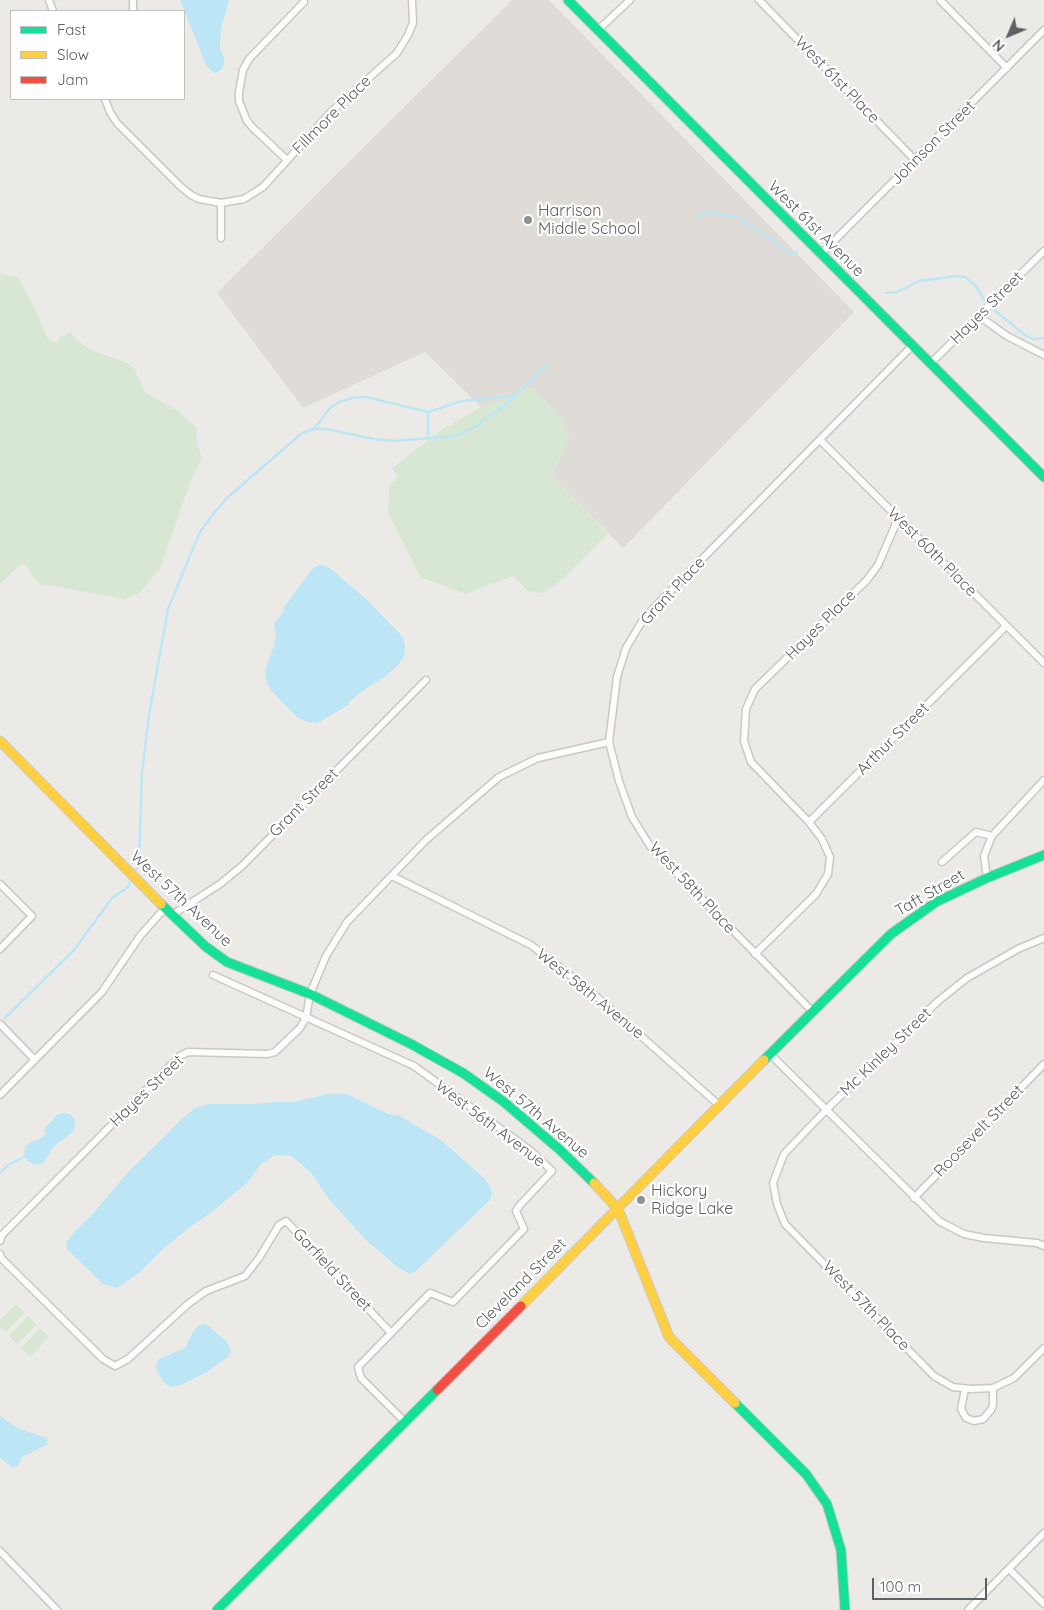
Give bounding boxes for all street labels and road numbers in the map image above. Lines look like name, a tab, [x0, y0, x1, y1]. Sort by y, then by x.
street label: West 61st Place	[791, 32, 883, 128]
street label: Fillmore Place	[289, 72, 375, 158]
street label: Johnson Street	[887, 97, 979, 189]
street label: West 61st Avenue	[764, 177, 868, 281]
street label: Hayes Street	[947, 268, 1027, 348]
street label: West 60th Place	[883, 503, 981, 601]
street label: Grant Place	[637, 553, 709, 629]
street label: Hayes Place	[782, 586, 860, 664]
street label: Arthur Street	[853, 699, 933, 779]
street label: Grant Street	[266, 765, 342, 841]
street label: West 58th Place	[645, 838, 739, 938]
street label: West 57th Avenue	[126, 847, 236, 951]
street label: Taft Street	[892, 865, 968, 921]
street label: West 58th Avenue	[532, 945, 648, 1043]
street label: Mc Kinley Street	[837, 1004, 935, 1100]
street label: Hayes Street	[106, 1051, 188, 1131]
street label: West 57th Avenue	[479, 1063, 593, 1163]
street label: West 56th Avenue	[431, 1076, 549, 1172]
street label: Roosevelt Street	[930, 1081, 1028, 1181]
street label: Garfield Street	[289, 1224, 375, 1316]
street label: Cleveland Street	[472, 1235, 570, 1333]
street label: West 57th Place	[818, 1257, 914, 1355]

